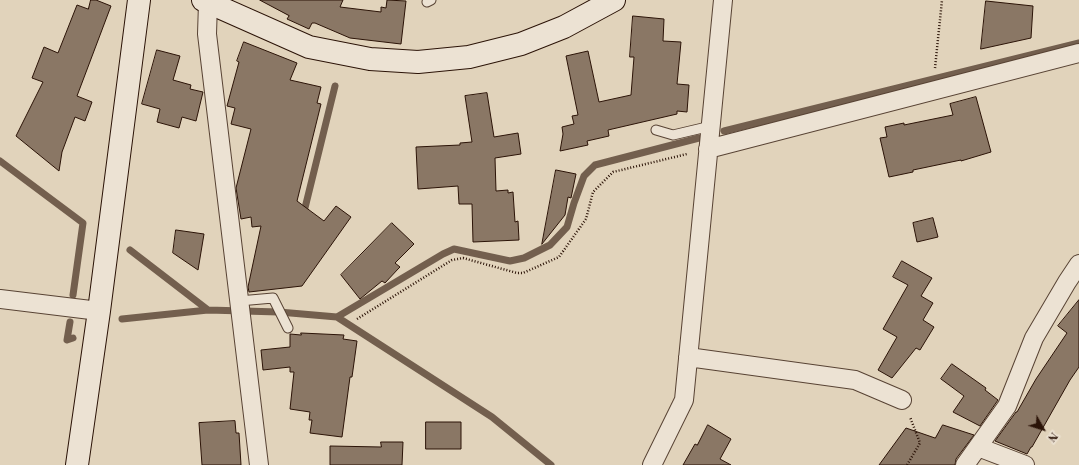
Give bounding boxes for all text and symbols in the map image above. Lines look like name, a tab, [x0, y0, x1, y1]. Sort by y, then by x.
north arrow	[1023, 409, 1063, 449]
text: N	[1044, 429, 1061, 444]

